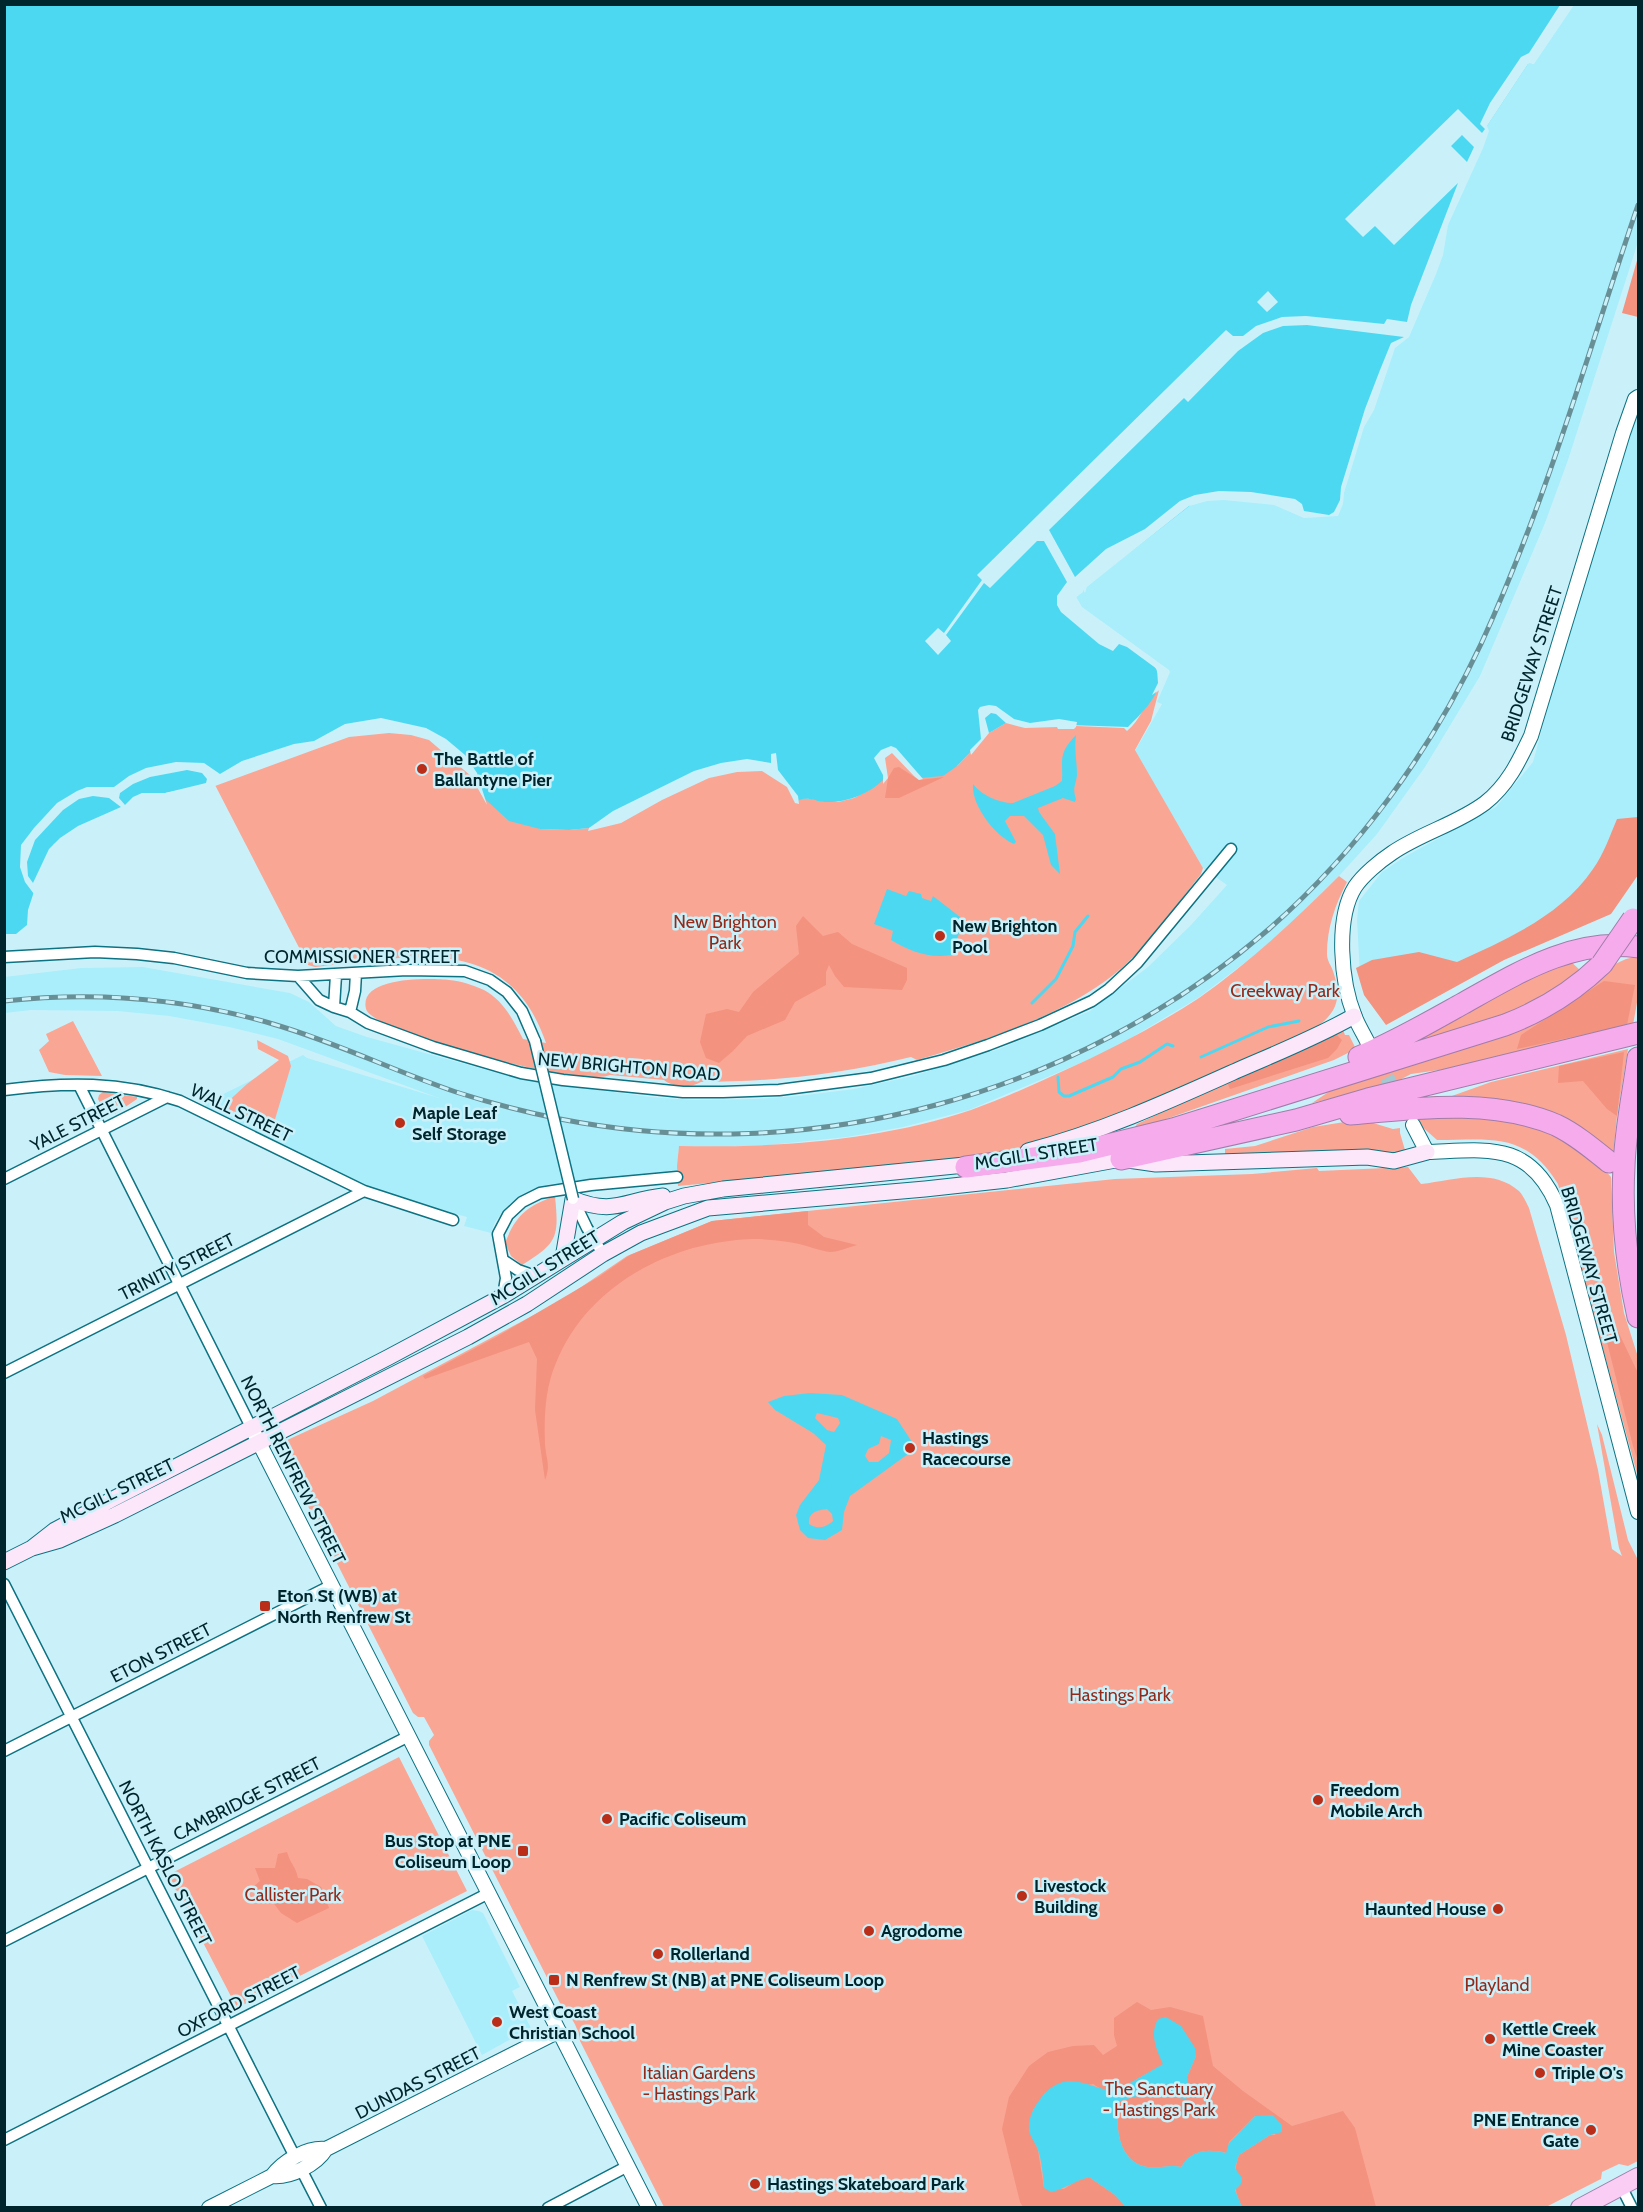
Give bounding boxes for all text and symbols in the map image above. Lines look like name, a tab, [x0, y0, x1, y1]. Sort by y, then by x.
street label: BRIDGEWAY STREET	[1496, 583, 1568, 745]
place label: The Battle of Ballantyne Pier	[434, 748, 552, 791]
marker: The Battle of Ballantyne Pier	[415, 762, 429, 776]
park label: New Brighton Park	[673, 911, 777, 954]
place label: New Brighton Pool	[952, 915, 1058, 958]
marker: New Brighton Pool	[933, 929, 947, 943]
street label: COMMISSIONER STREET	[264, 946, 460, 968]
park label: Creekway Park	[1230, 980, 1341, 1002]
street label: NEW BRIGHTON ROAD	[537, 1048, 721, 1086]
street label: WALL STREET	[187, 1079, 296, 1147]
street label: YALE STREET	[26, 1089, 130, 1157]
place label: Maple Leaf Self Storage	[412, 1102, 506, 1145]
marker: Maple Leaf Self Storage	[393, 1116, 407, 1130]
street label: MCGILL STREET	[973, 1133, 1100, 1175]
street label: BRIDGEWAY STREET	[1556, 1184, 1622, 1346]
street label: MCGILL STREET	[486, 1225, 604, 1310]
street label: TRINITY STREET	[116, 1228, 239, 1306]
street label: NORTH RENFREW STREET	[236, 1372, 350, 1568]
place label: Hastings Racecourse	[922, 1427, 1011, 1470]
marker: Hastings Racecourse	[903, 1441, 917, 1455]
street label: MCGILL STREET	[56, 1454, 178, 1528]
place label: Eton St (WB) at North Renfrew St	[277, 1585, 411, 1628]
marker: Eton St (WB) at North Renfrew St	[258, 1599, 272, 1613]
street label: ETON STREET	[107, 1618, 215, 1688]
park label: Hastings Park	[1069, 1684, 1172, 1706]
street label: CAMBRIDGE STREET	[170, 1752, 325, 1846]
street label: NORTH KASLO STREET	[114, 1777, 216, 1950]
place label: Freedom Mobile Arch	[1330, 1779, 1423, 1822]
marker: Freedom Mobile Arch	[1311, 1793, 1325, 1807]
place label: Pacific Coliseum	[619, 1808, 746, 1830]
marker: Pacific Coliseum	[600, 1812, 614, 1826]
place label: Bus Stop at PNE Coliseum Loop	[384, 1830, 511, 1873]
marker: Bus Stop at PNE Coliseum Loop	[516, 1844, 530, 1858]
place label: Livestock Building	[1034, 1875, 1107, 1918]
park label: Callister Park	[245, 1884, 342, 1906]
marker: Livestock Building	[1015, 1889, 1029, 1903]
place label: Haunted House	[1365, 1898, 1486, 1920]
marker: Haunted House	[1491, 1902, 1505, 1916]
place label: Agrodome	[881, 1920, 963, 1942]
marker: Agrodome	[862, 1924, 876, 1938]
place label: Rollerland	[670, 1943, 750, 1965]
marker: Rollerland	[651, 1947, 665, 1961]
street label: OXFORD STREET	[174, 1961, 305, 2043]
place label: N Renfrew St (NB) at PNE Coliseum Loop	[566, 1969, 884, 1991]
marker: N Renfrew St (NB) at PNE Coliseum Loop	[547, 1973, 561, 1987]
park label: Playland	[1465, 1974, 1529, 1996]
place label: West Coast Christian School	[509, 2001, 635, 2044]
marker: West Coast Christian School	[490, 2015, 504, 2029]
place label: Kettle Creek Mine Coaster	[1502, 2018, 1603, 2061]
marker: Kettle Creek Mine Coaster	[1483, 2032, 1497, 2046]
street label: DUNDAS STREET	[352, 2042, 485, 2124]
park label: Italian Gardens - Hastings Park	[642, 2062, 757, 2105]
place label: Triple O's	[1552, 2062, 1624, 2084]
marker: Triple O's	[1533, 2066, 1547, 2080]
park label: The Sanctuary - Hastings Park	[1102, 2078, 1217, 2121]
place label: PNE Entrance Gate	[1473, 2109, 1579, 2152]
marker: PNE Entrance Gate	[1584, 2123, 1598, 2137]
place label: Hastings Skateboard Park	[767, 2173, 965, 2195]
marker: Hastings Skateboard Park	[748, 2177, 762, 2191]

